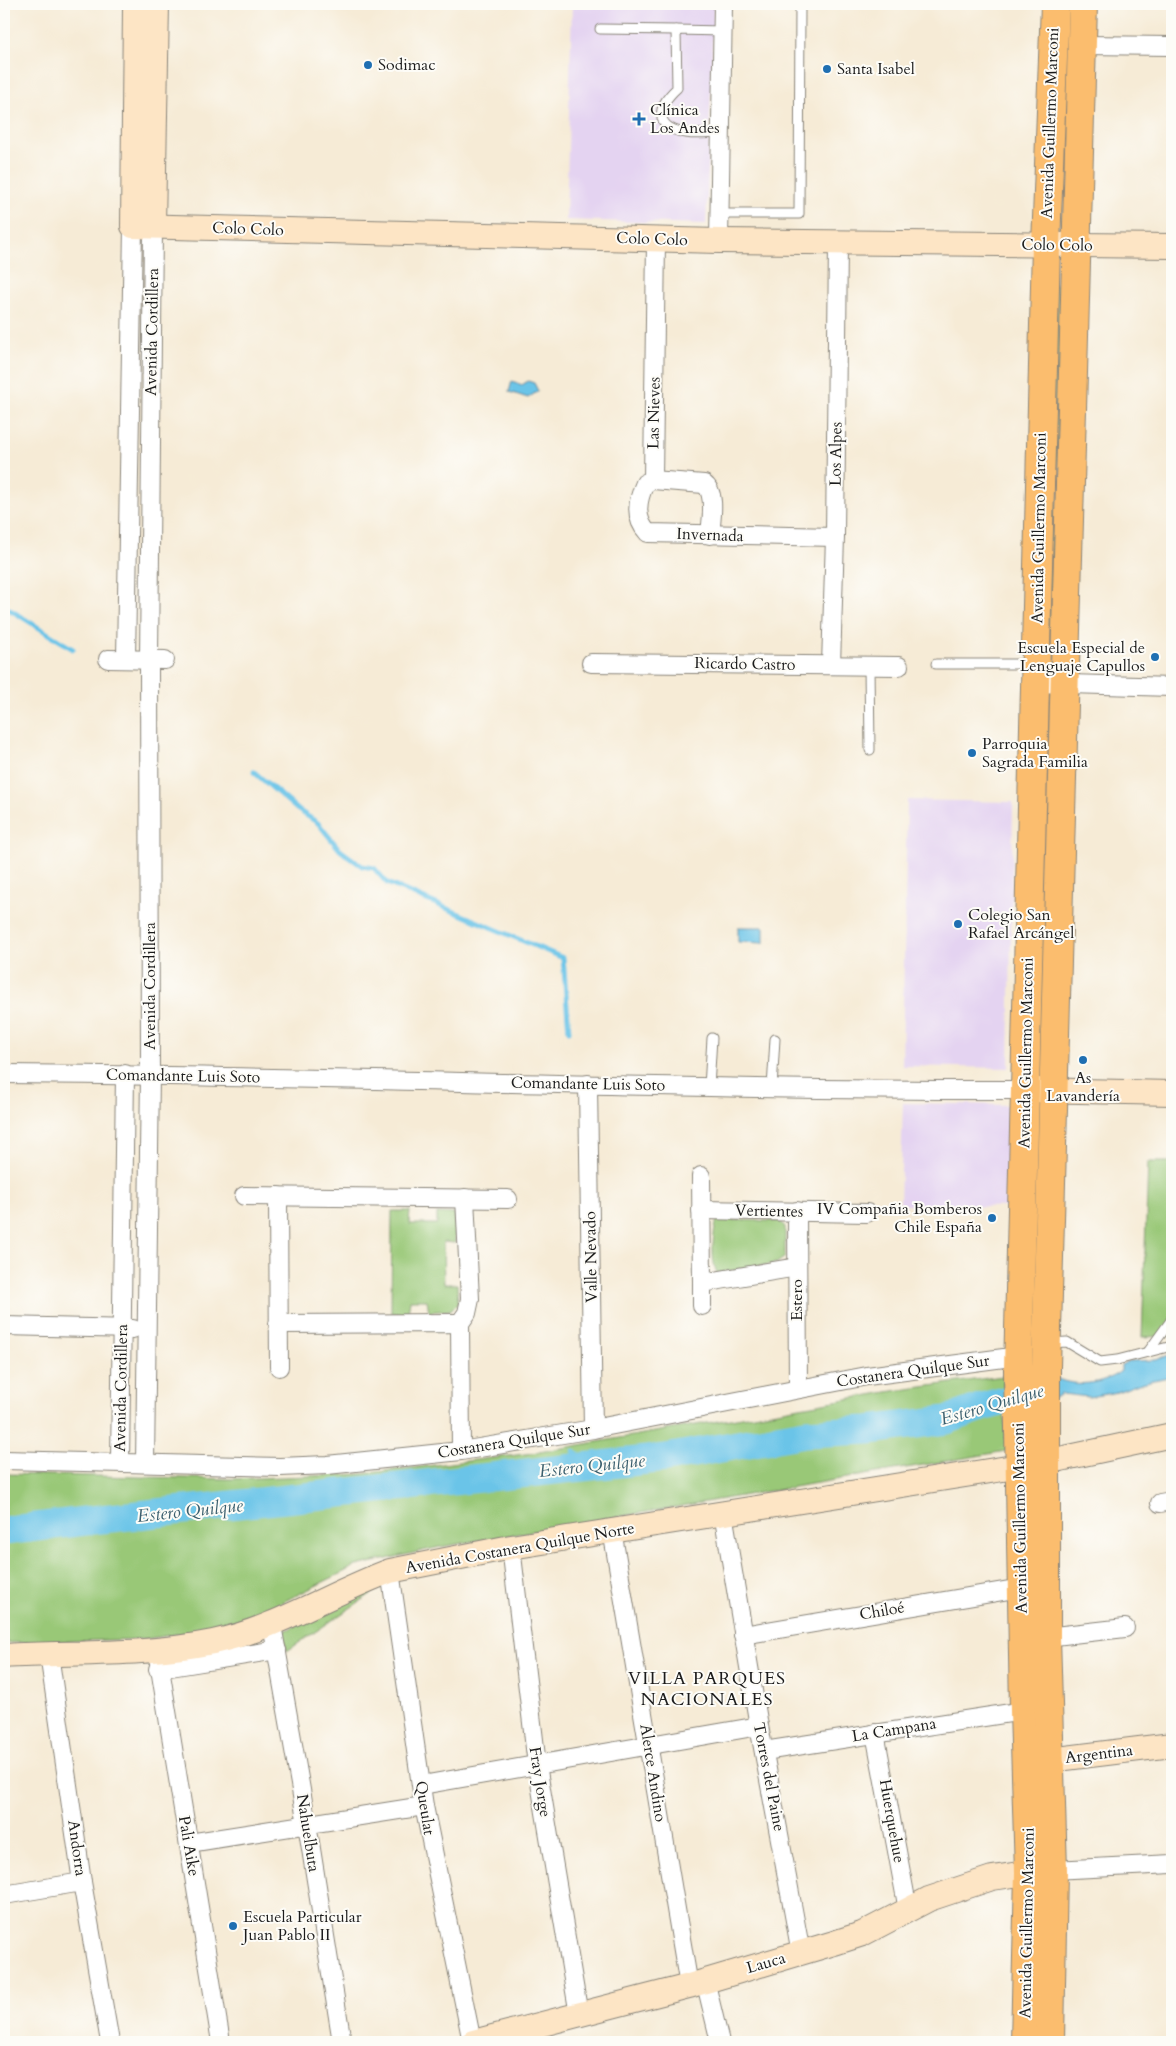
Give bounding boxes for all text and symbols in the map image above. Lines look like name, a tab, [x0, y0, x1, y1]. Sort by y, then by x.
street label: Avenida Guillermo Marconi	[1036, 27, 1064, 219]
place label: Sodimac	[378, 54, 435, 76]
place label: Santa Isabel	[837, 58, 915, 80]
marker: Sodimac	[362, 59, 374, 71]
marker: Santa Isabel	[821, 63, 833, 75]
place label: Clínica Los Andes	[650, 99, 720, 139]
marker: Clínica Los Andes	[632, 112, 646, 126]
street label: Colo Colo	[212, 217, 284, 241]
street label: Colo Colo	[616, 227, 688, 251]
street label: Colo Colo	[1021, 233, 1093, 257]
street label: Avenida Cordillera	[140, 268, 164, 396]
street label: Las Nieves	[642, 377, 666, 449]
street label: Los Alpes	[824, 422, 848, 486]
street label: Avenida Guillermo Marconi	[1026, 432, 1052, 624]
street label: Invernada	[676, 523, 744, 547]
place label: Escuela Especial de Lenguaje Capullos	[1017, 637, 1145, 677]
marker: Escuela Especial de Lenguaje Capullos	[1149, 651, 1161, 663]
street label: Ricardo Castro	[694, 652, 796, 676]
place label: Parroquia Sagrada Familia	[982, 733, 1088, 773]
marker: Parroquia Sagrada Familia	[966, 747, 978, 759]
place label: Colegio San Rafael Arcángel	[968, 904, 1074, 944]
marker: Colegio San Rafael Arcángel	[952, 918, 964, 930]
street label: Avenida Cordillera	[139, 922, 161, 1050]
street label: Avenida Guillermo Marconi	[1013, 957, 1039, 1149]
marker: As Lavandería	[1077, 1054, 1089, 1066]
street label: Comandante Luis Soto	[106, 1064, 261, 1088]
place label: As Lavandería	[1046, 1067, 1120, 1107]
street label: Comandante Luis Soto	[511, 1072, 666, 1096]
place label: IV Compañia Bomberos Chile España	[817, 1198, 982, 1238]
street label: Vertientes	[735, 1199, 803, 1223]
street label: Valle Nevado	[579, 1211, 603, 1303]
marker: IV Compañia Bomberos Chile España	[986, 1212, 998, 1224]
street label: Estero	[786, 1279, 808, 1321]
street label: Avenida Cordillera	[109, 1324, 133, 1452]
street label: Costanera Quilque Sur	[835, 1349, 991, 1393]
water label: Estero Quilque	[938, 1378, 1048, 1432]
street label: Costanera Quilque Sur	[436, 1418, 592, 1464]
street label: Avenida Guillermo Marconi	[1007, 1422, 1033, 1614]
water label: Estero Quilque	[538, 1448, 647, 1484]
water label: Estero Quilque	[136, 1493, 245, 1529]
street label: Avenida Costanera Quilque Norte	[404, 1517, 636, 1579]
street label: Chiloé	[858, 1596, 906, 1626]
district label: VILLA PARQUES NACIONALES	[628, 1666, 786, 1712]
street label: La Campana	[850, 1712, 938, 1748]
street label: Torres del Paine	[748, 1721, 790, 1833]
street label: Alerce Andino	[634, 1723, 672, 1824]
street label: Argentina	[1064, 1739, 1134, 1769]
street label: Fray Jorge	[524, 1745, 556, 1819]
street label: Huerquehue	[874, 1777, 910, 1865]
street label: Queulat	[410, 1779, 440, 1837]
street label: Nahuelbuta	[291, 1792, 325, 1874]
street label: Pali Aike	[173, 1814, 205, 1878]
street label: Andorra	[62, 1819, 92, 1877]
street label: Avenida Guillermo Marconi	[1014, 1827, 1040, 2019]
place label: Escuela Particular Juan Pablo II	[241, 1906, 362, 1946]
marker: Escuela Particular Juan Pablo II	[227, 1920, 239, 1932]
street label: Lauca	[744, 1947, 788, 1979]

